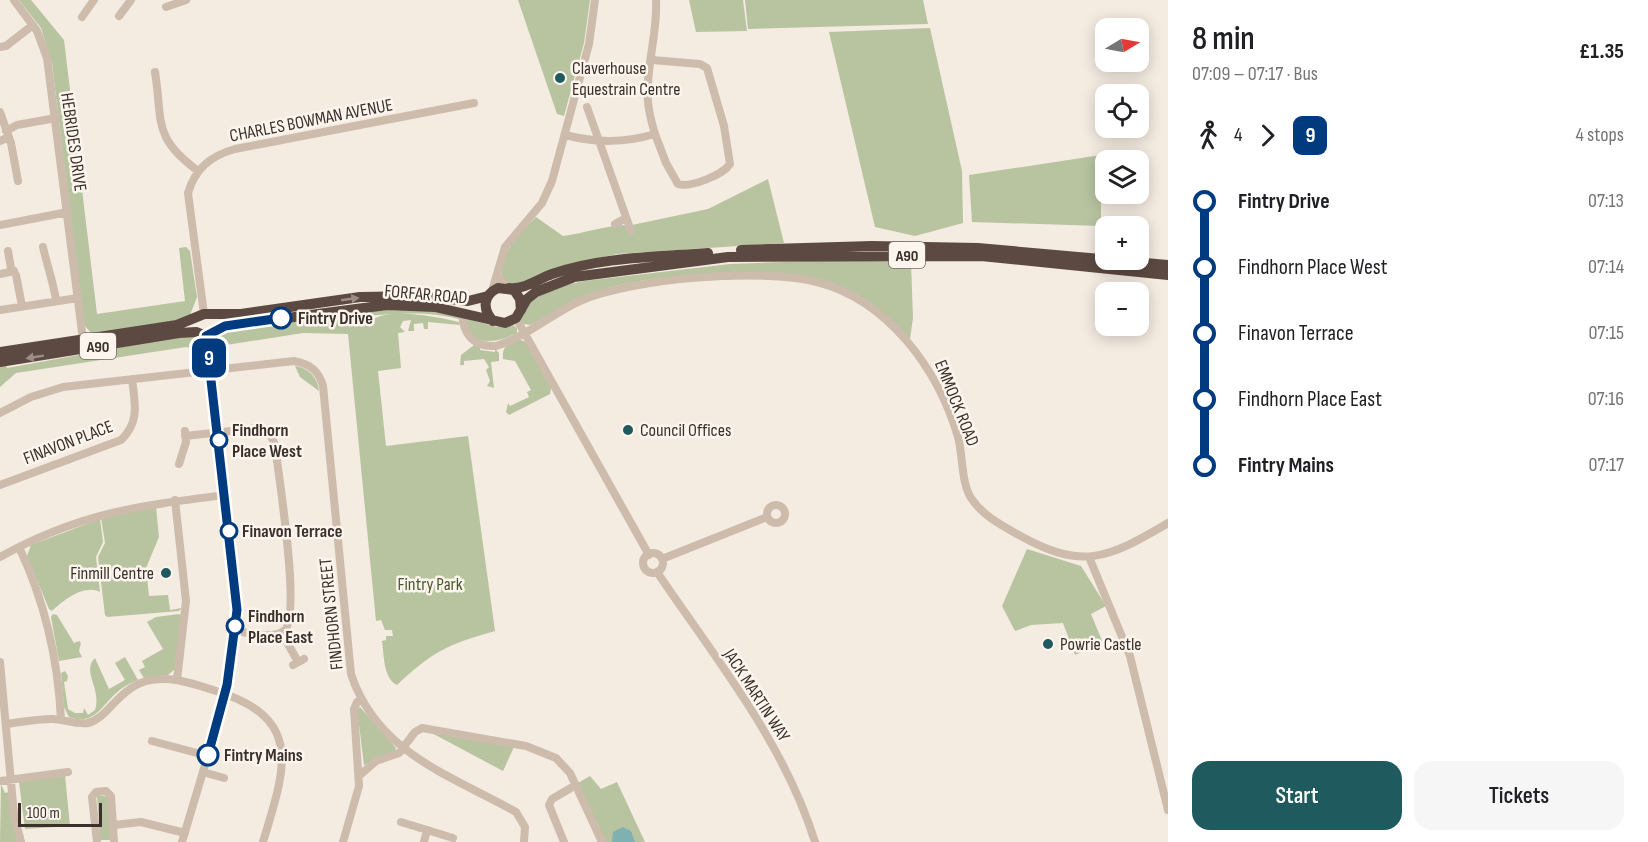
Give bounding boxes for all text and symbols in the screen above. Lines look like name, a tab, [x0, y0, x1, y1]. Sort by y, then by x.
north arrow	[1095, 18, 1149, 72]
map controls	[1095, 18, 1149, 336]
text: 8 min	[1192, 19, 1255, 59]
text: £1.35	[1579, 38, 1624, 65]
place label: Claverhouse Equestrain Centre	[572, 58, 680, 100]
text: 07:09 – 07:17 · Bus	[1192, 62, 1318, 86]
marker: Claverhouse Equestrain Centre	[553, 71, 567, 85]
button: locate	[1095, 84, 1149, 138]
street label: HEBRIDES DRIVE	[56, 91, 91, 193]
street label: CHARLES BOWMAN AVENUE	[228, 94, 394, 147]
icon: walk	[1192, 119, 1225, 152]
icon: forward	[1251, 119, 1284, 152]
text: 4	[1234, 123, 1242, 147]
text: 9	[1305, 123, 1315, 148]
text: 4 stops	[1576, 123, 1624, 147]
button: layers	[1095, 150, 1149, 204]
text: Fintry Drive	[1238, 188, 1330, 215]
text: 07:13	[1588, 189, 1624, 213]
button: +	[1095, 216, 1149, 270]
road number: A90	[889, 242, 925, 268]
text: Findhorn Place West	[1238, 254, 1387, 281]
text: 07:14	[1588, 255, 1624, 279]
street label: FORFAR ROAD	[384, 280, 468, 309]
button: −	[1095, 282, 1149, 336]
one-way arrow	[341, 294, 360, 303]
marker: Fintry Drive	[270, 307, 292, 329]
place label: Fintry Drive	[298, 308, 373, 329]
text: Finavon Terrace	[1238, 320, 1354, 347]
text: 07:15	[1588, 321, 1624, 345]
road number: A90	[80, 333, 116, 359]
line badge: 9	[190, 338, 228, 378]
text: 9	[204, 346, 214, 371]
one-way arrow	[25, 353, 44, 362]
street label: EMMOCK ROAD	[930, 357, 983, 449]
text: Findhorn Place East	[1238, 386, 1382, 413]
text: 07:16	[1588, 387, 1624, 411]
street label: FINAVON PLACE	[20, 416, 116, 469]
place label: Findhorn Place West	[232, 420, 302, 462]
place label: Council Offices	[640, 420, 731, 441]
marker: Council Offices	[621, 423, 635, 437]
marker: Findhorn Place West	[210, 431, 228, 449]
text: Fintry Mains	[1238, 452, 1334, 479]
text: 07:17	[1589, 453, 1624, 477]
place label: Finavon Terrace	[242, 521, 342, 542]
marker: Finavon Terrace	[220, 522, 238, 540]
street label: FINDHORN STREET	[315, 557, 348, 671]
place label: Finmill Centre	[70, 563, 154, 584]
marker: Finmill Centre	[159, 566, 173, 580]
park label: Fintry Park	[397, 574, 463, 595]
place label: Findhorn Place East	[248, 606, 313, 648]
marker: Findhorn Place East	[226, 617, 244, 635]
place label: Powrie Castle	[1060, 634, 1142, 655]
marker: Powrie Castle	[1041, 637, 1055, 651]
street label: JACK MARTIN WAY	[718, 644, 795, 746]
marker: Fintry Mains	[197, 744, 219, 766]
place label: Fintry Mains	[224, 745, 303, 766]
button: Start	[1192, 761, 1402, 830]
button: Tickets	[1414, 761, 1624, 830]
scale bar	[18, 800, 102, 828]
text: 100 m	[27, 804, 60, 823]

